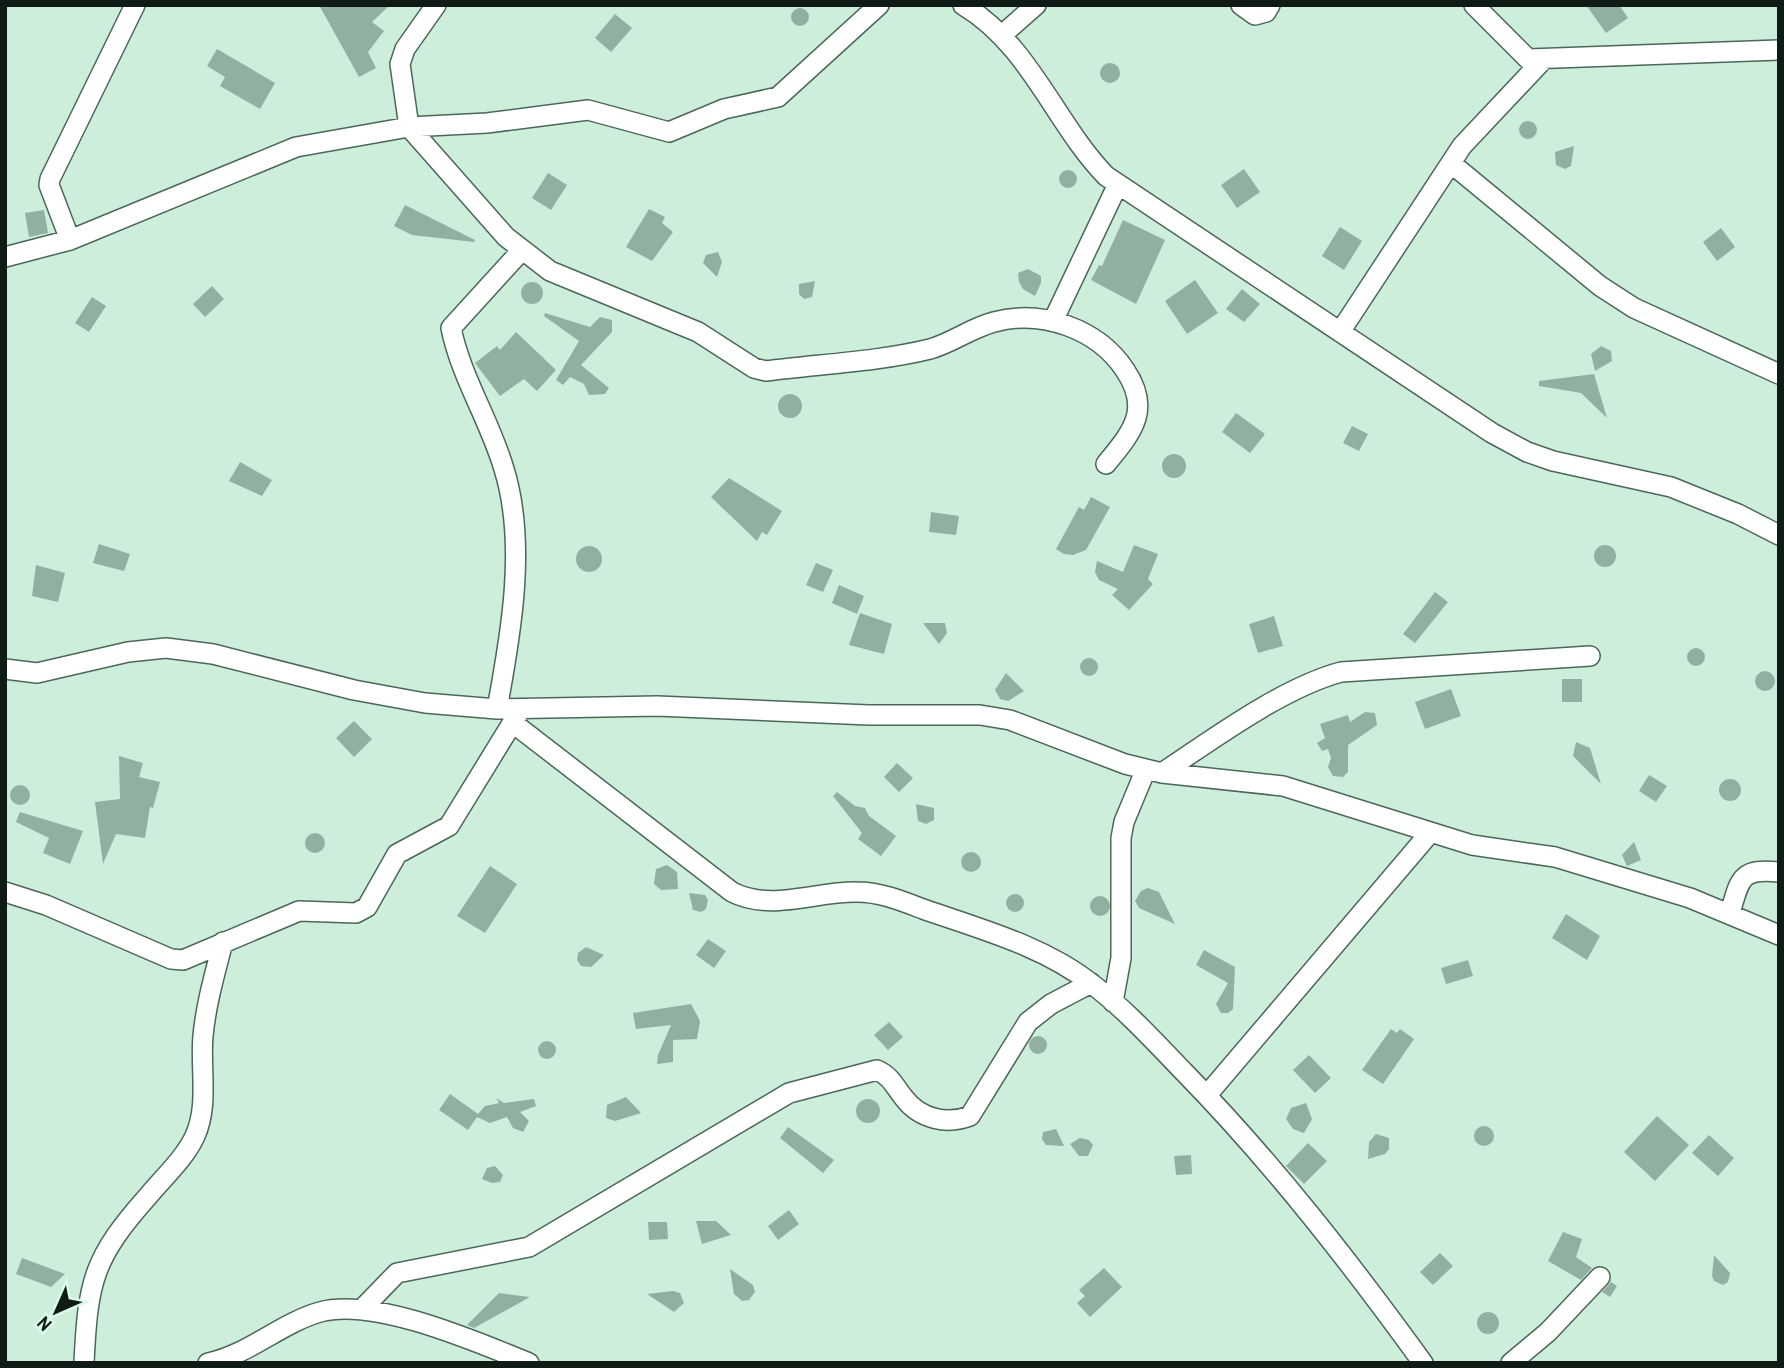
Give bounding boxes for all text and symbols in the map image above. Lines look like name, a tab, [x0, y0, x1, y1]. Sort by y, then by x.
north arrow	[21, 1277, 91, 1347]
text: N	[31, 1311, 57, 1337]

